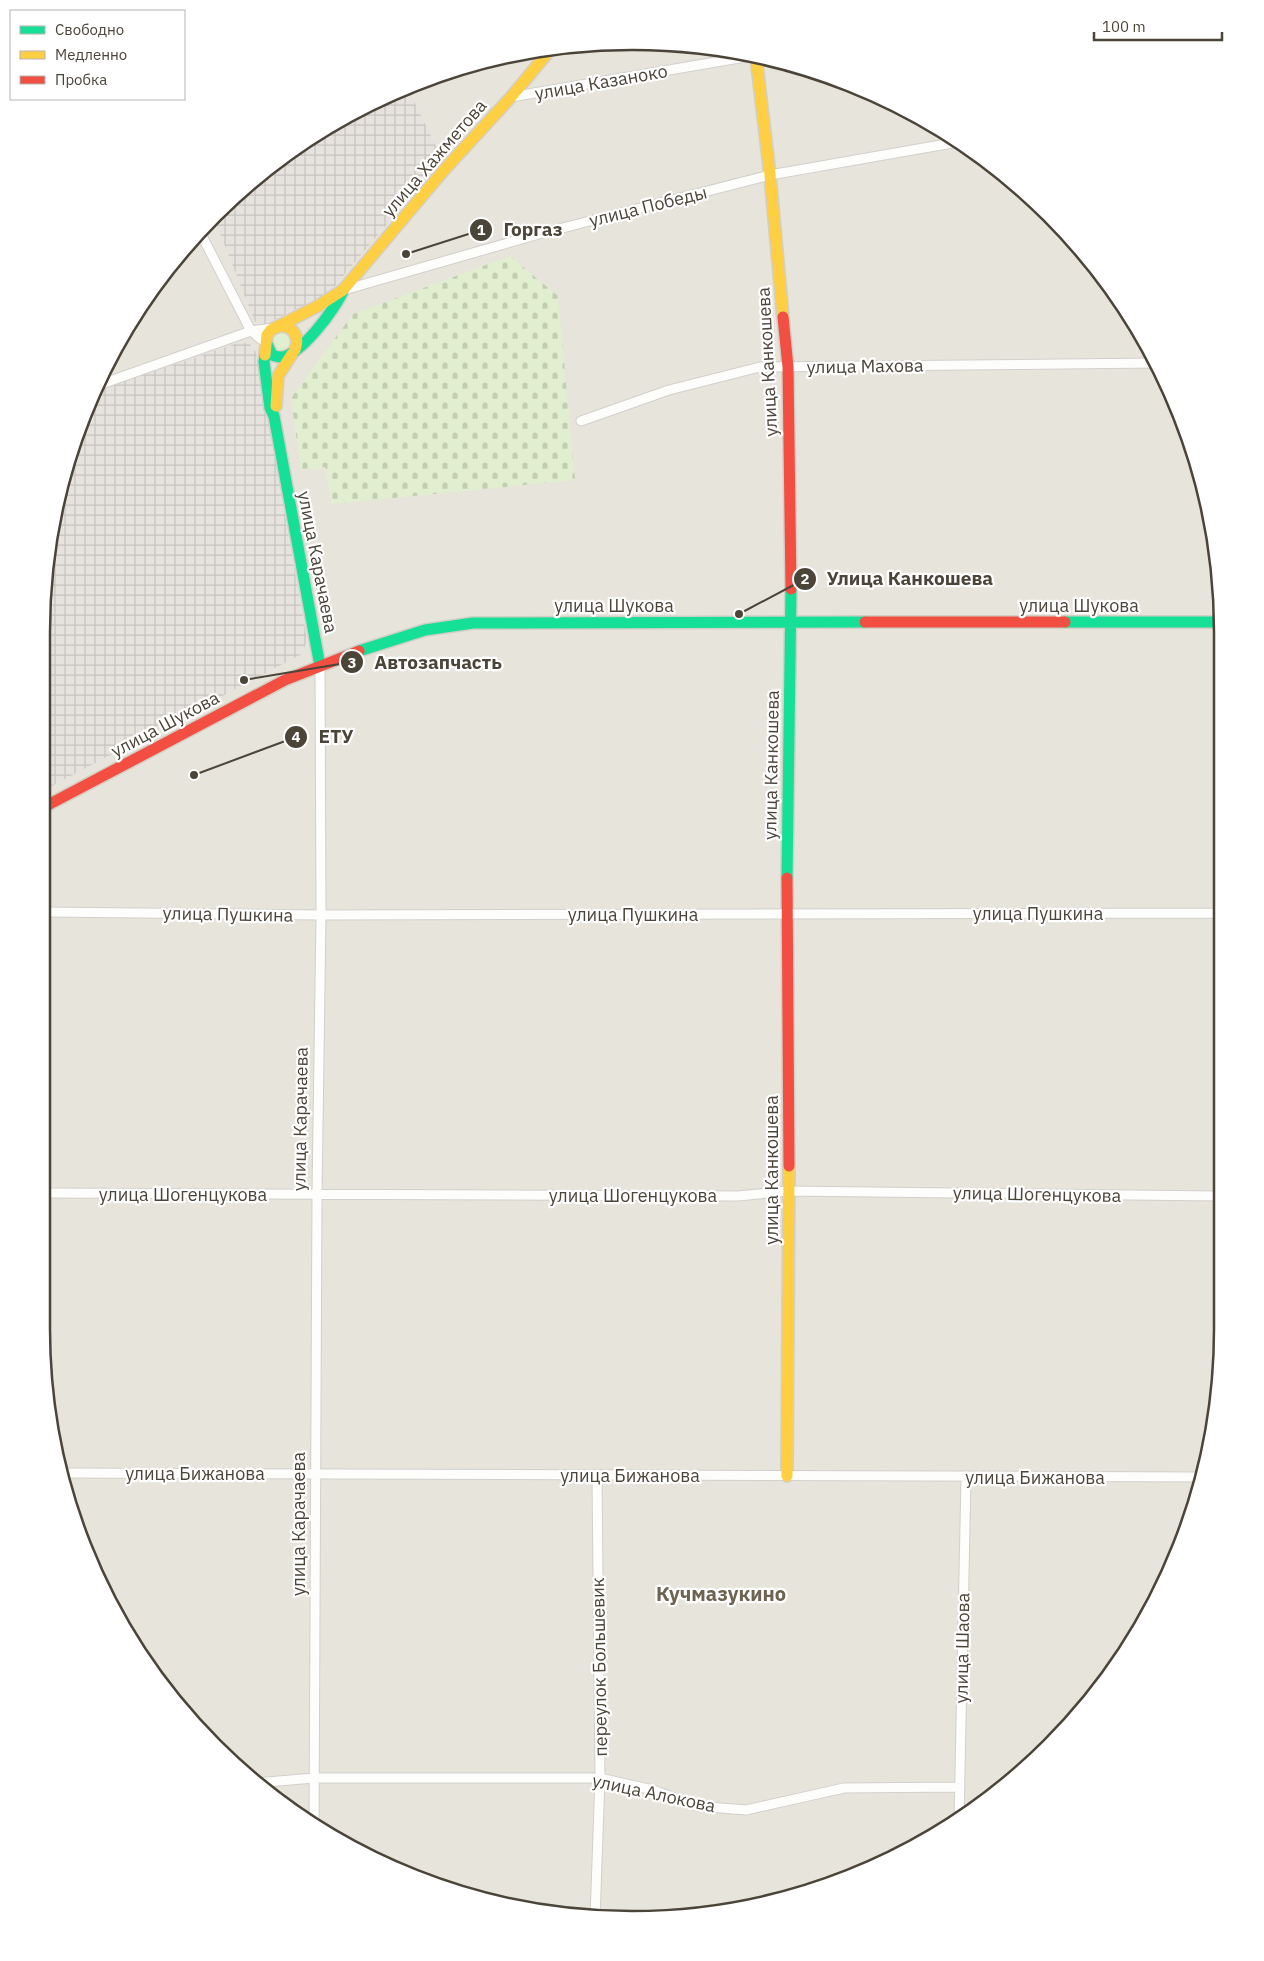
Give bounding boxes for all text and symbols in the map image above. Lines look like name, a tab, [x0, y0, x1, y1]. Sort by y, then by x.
legend	[10, 10, 185, 100]
scale bar	[1094, 10, 1222, 42]
text: 100 m	[1102, 17, 1146, 36]
text: Свободно	[55, 20, 124, 39]
text: Медленно	[55, 45, 127, 64]
street label: улица Казаноко	[533, 59, 669, 105]
text: Пробка	[55, 70, 107, 89]
street label: улица Хажметова	[377, 94, 492, 222]
street label: улица Победы	[587, 180, 709, 232]
callout: Горгаз	[468, 213, 572, 247]
text: Горгаз	[503, 217, 563, 241]
text: 1	[476, 220, 486, 239]
street label: улица Канкошева	[752, 286, 782, 437]
street label: улица Махова	[806, 353, 924, 379]
street label: улица Карачаева	[293, 489, 343, 635]
callout: Улица Канкошева	[792, 562, 1004, 596]
text: Улица Канкошева	[827, 566, 993, 590]
text: 2	[800, 569, 810, 588]
street label: улица Шукова	[554, 594, 674, 617]
street label: улица Шукова	[1019, 594, 1139, 617]
callout: Автозапчасть	[339, 645, 512, 679]
text: Автозапчасть	[374, 650, 502, 674]
text: 3	[347, 653, 357, 672]
street label: улица Шукова	[107, 686, 224, 762]
street label: улица Канкошева	[758, 690, 784, 840]
callout: ЕТУ	[284, 720, 364, 754]
text: ЕТУ	[319, 724, 353, 748]
text: 4	[291, 727, 301, 746]
street label: улица Пушкина	[163, 901, 294, 927]
street label: улица Пушкина	[973, 902, 1104, 925]
street label: улица Пушкина	[568, 903, 699, 926]
street label: улица Карачаева	[287, 1046, 313, 1191]
street label: улица Канкошева	[760, 1095, 783, 1245]
street label: улица Шогенцукова	[953, 1181, 1122, 1207]
street label: улица Шогенцукова	[99, 1183, 268, 1206]
street label: улица Шогенцукова	[549, 1184, 718, 1207]
street label: улица Карачаева	[287, 1452, 310, 1596]
street label: улица Бижанова	[125, 1462, 265, 1485]
street label: улица Бижанова	[560, 1464, 700, 1487]
street label: улица Бижанова	[965, 1466, 1105, 1489]
street label: переулок Большевик	[586, 1577, 612, 1757]
district label: Кучмазукино	[656, 1580, 786, 1607]
street label: улица Шаова	[950, 1592, 974, 1703]
street label: улица Алокова	[590, 1769, 718, 1817]

